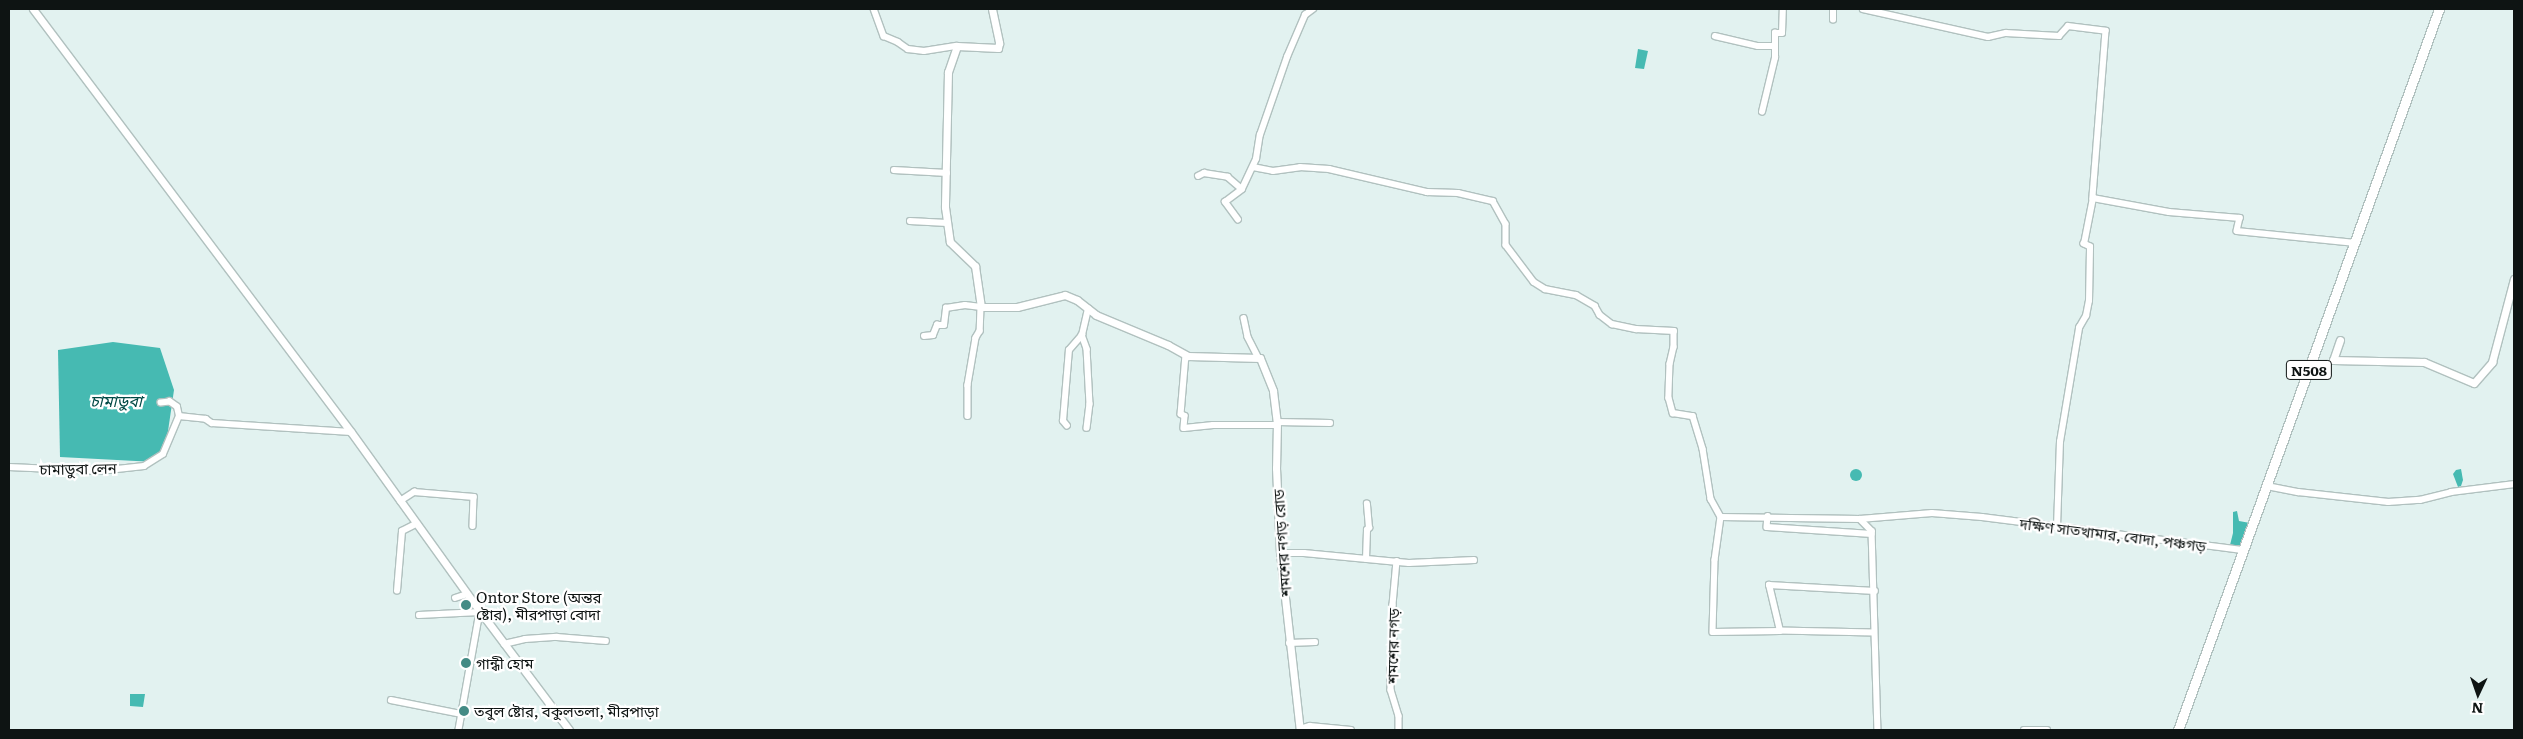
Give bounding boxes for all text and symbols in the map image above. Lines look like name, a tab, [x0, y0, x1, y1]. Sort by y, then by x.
road number: N508	[2285, 358, 2333, 382]
water label: চামাডুবা	[90, 390, 142, 410]
street label: চামাডুবা লেন	[39, 458, 117, 478]
street label: শমশের নগড় রোড	[1268, 489, 1294, 597]
street label: দক্ষিণ সাতখামার, বোদা, পঞ্চগড়	[2019, 514, 2207, 554]
place label: Ontor Store (অন্তর ষ্টোর), মীরপাড়া বোদা	[476, 587, 601, 622]
marker: Ontor Store (অন্তর ষ্টোর), মীরপাড়া বোদা	[460, 599, 472, 611]
street label: শমশের নগড়	[1382, 608, 1402, 684]
place label: গান্ধী হোম	[476, 654, 533, 672]
marker: গান্ধী হোম	[460, 657, 472, 669]
north arrow	[2453, 669, 2503, 719]
text: N	[2471, 699, 2484, 719]
place label: তবুল ষ্টোর, বকুলতলা, মীরপাড়া	[474, 702, 659, 720]
marker: তবুল ষ্টোর, বকুলতলা, মীরপাড়া	[458, 705, 470, 717]

